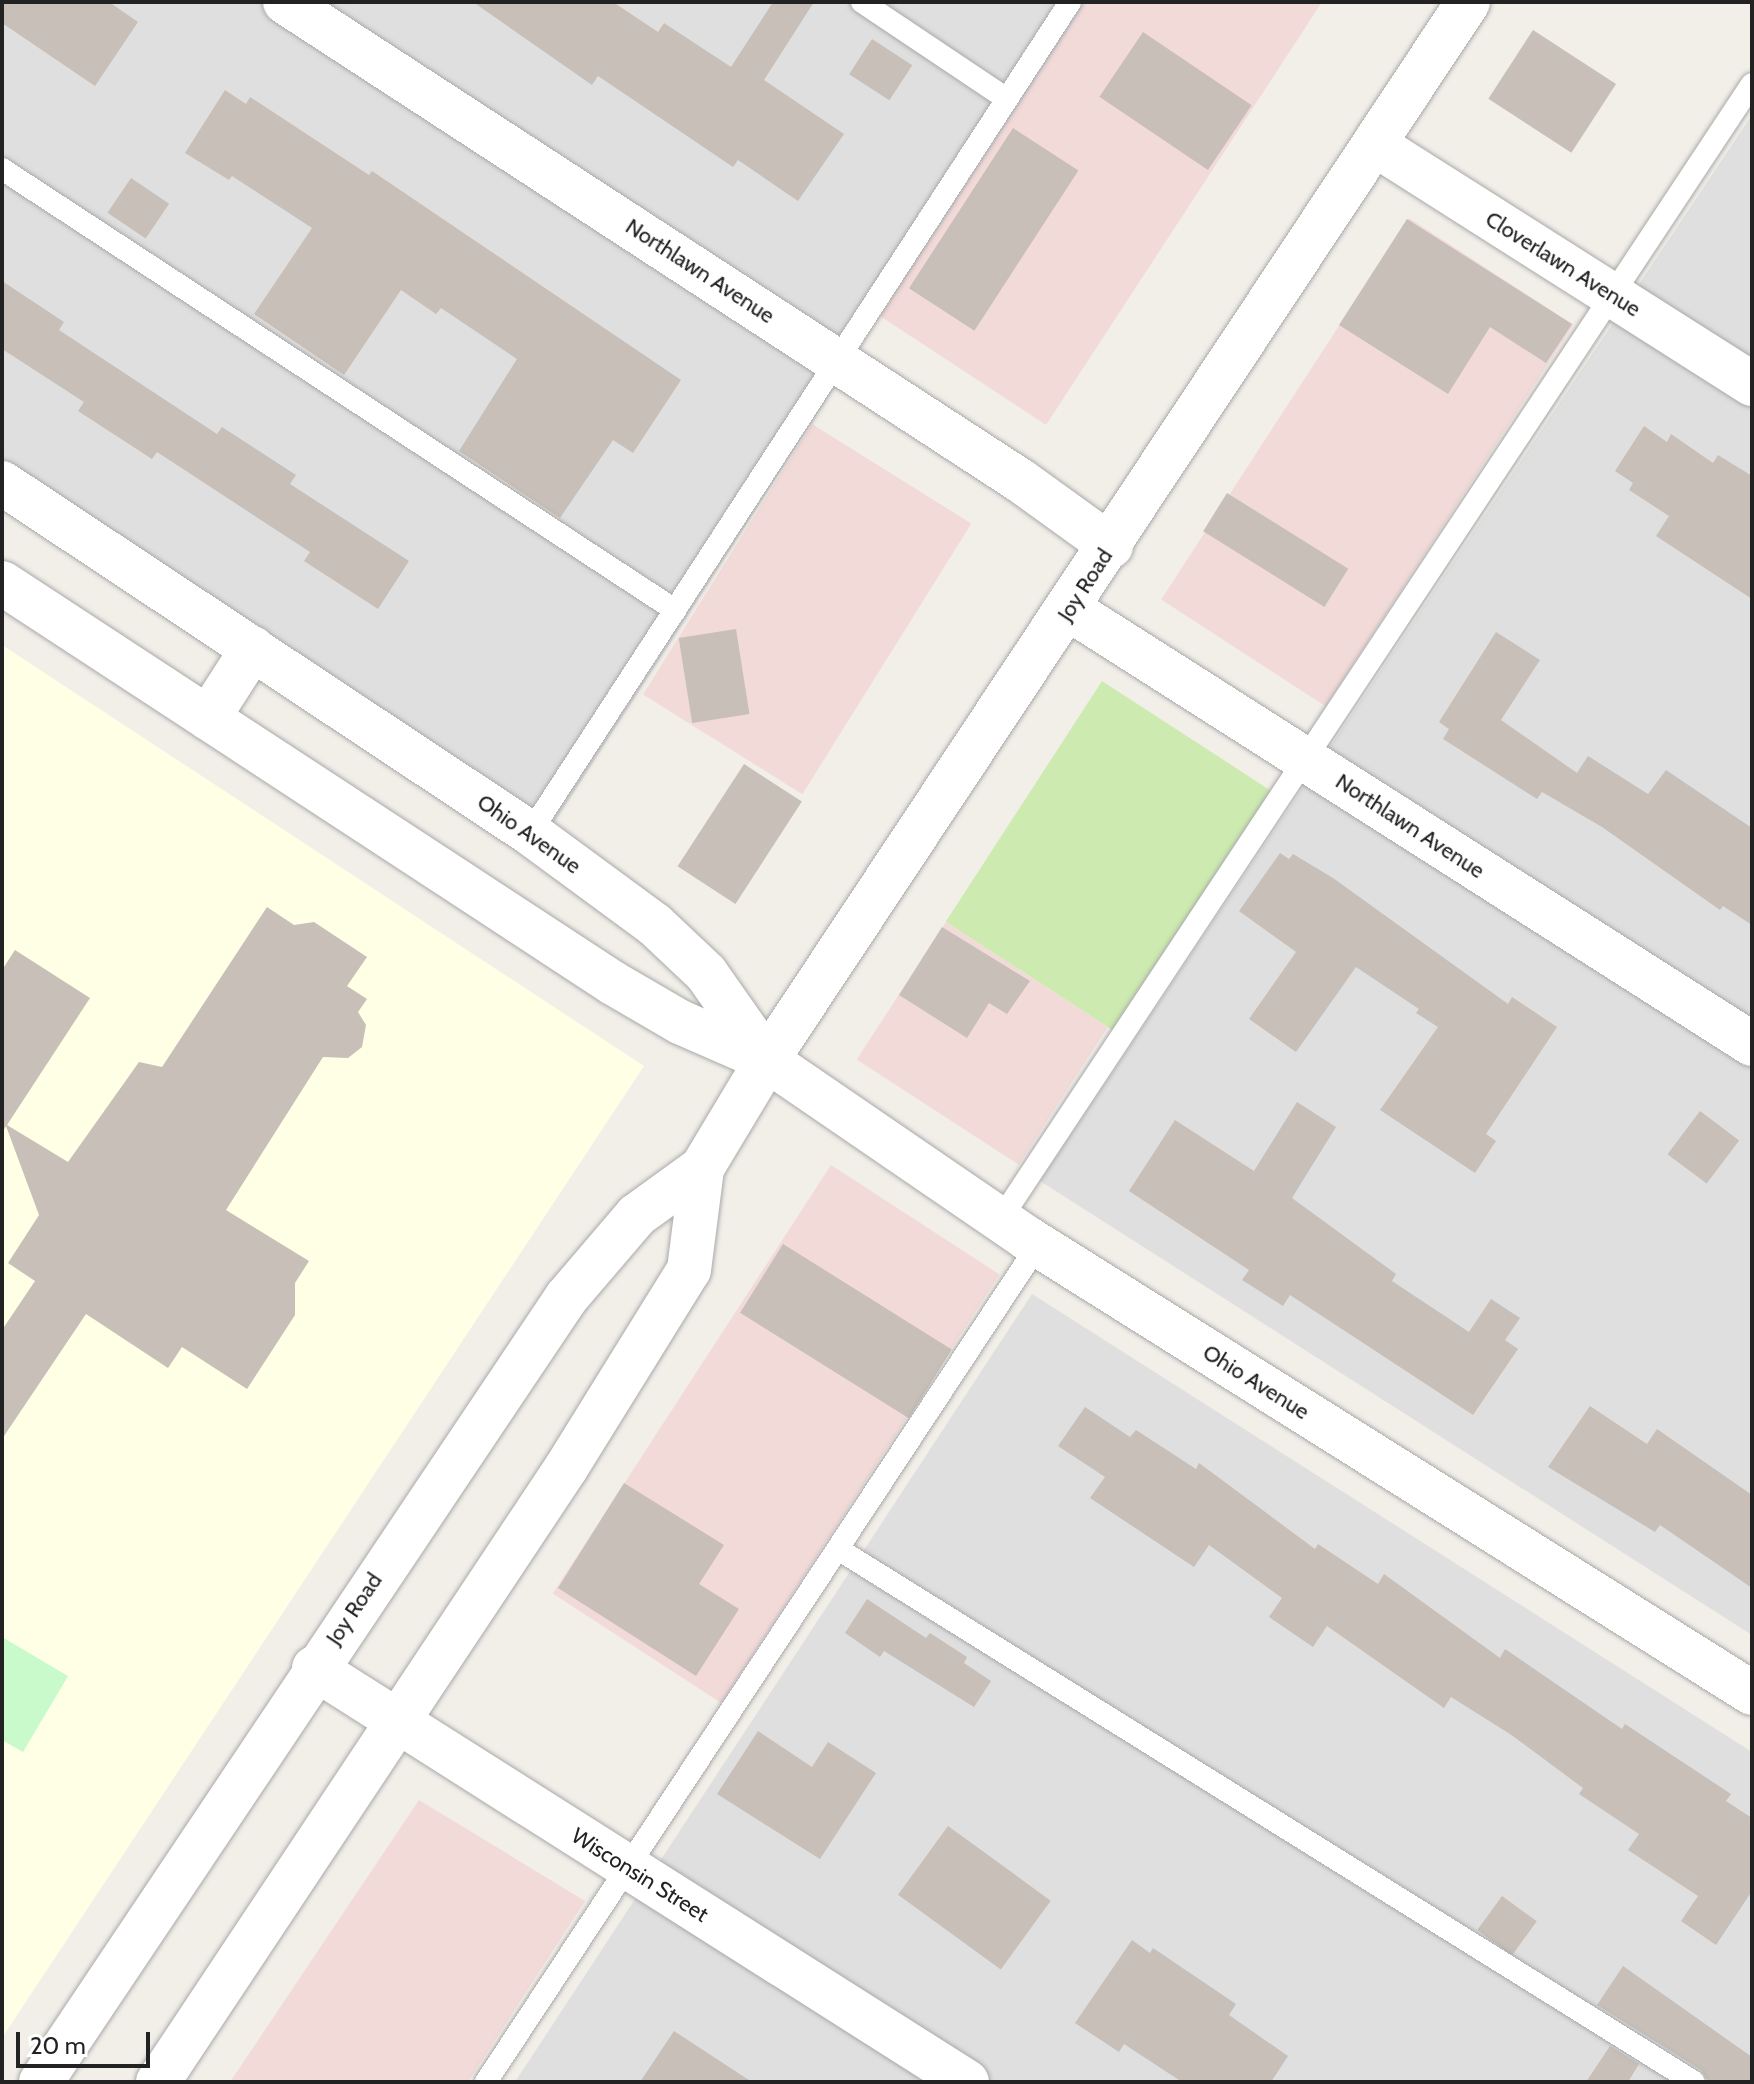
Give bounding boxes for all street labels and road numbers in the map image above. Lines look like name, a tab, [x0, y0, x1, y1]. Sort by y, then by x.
street label: Cloverlawn Avenue	[1481, 206, 1645, 322]
street label: Northlawn Avenue	[621, 213, 779, 329]
street label: Joy Road	[1052, 544, 1118, 626]
street label: Northlawn Avenue	[1331, 768, 1489, 884]
street label: Ohio Avenue	[472, 789, 586, 879]
street label: Ohio Avenue	[1198, 1339, 1314, 1425]
street label: Joy Road	[320, 1568, 388, 1650]
street label: Wisconsin Street	[567, 1822, 713, 1928]

